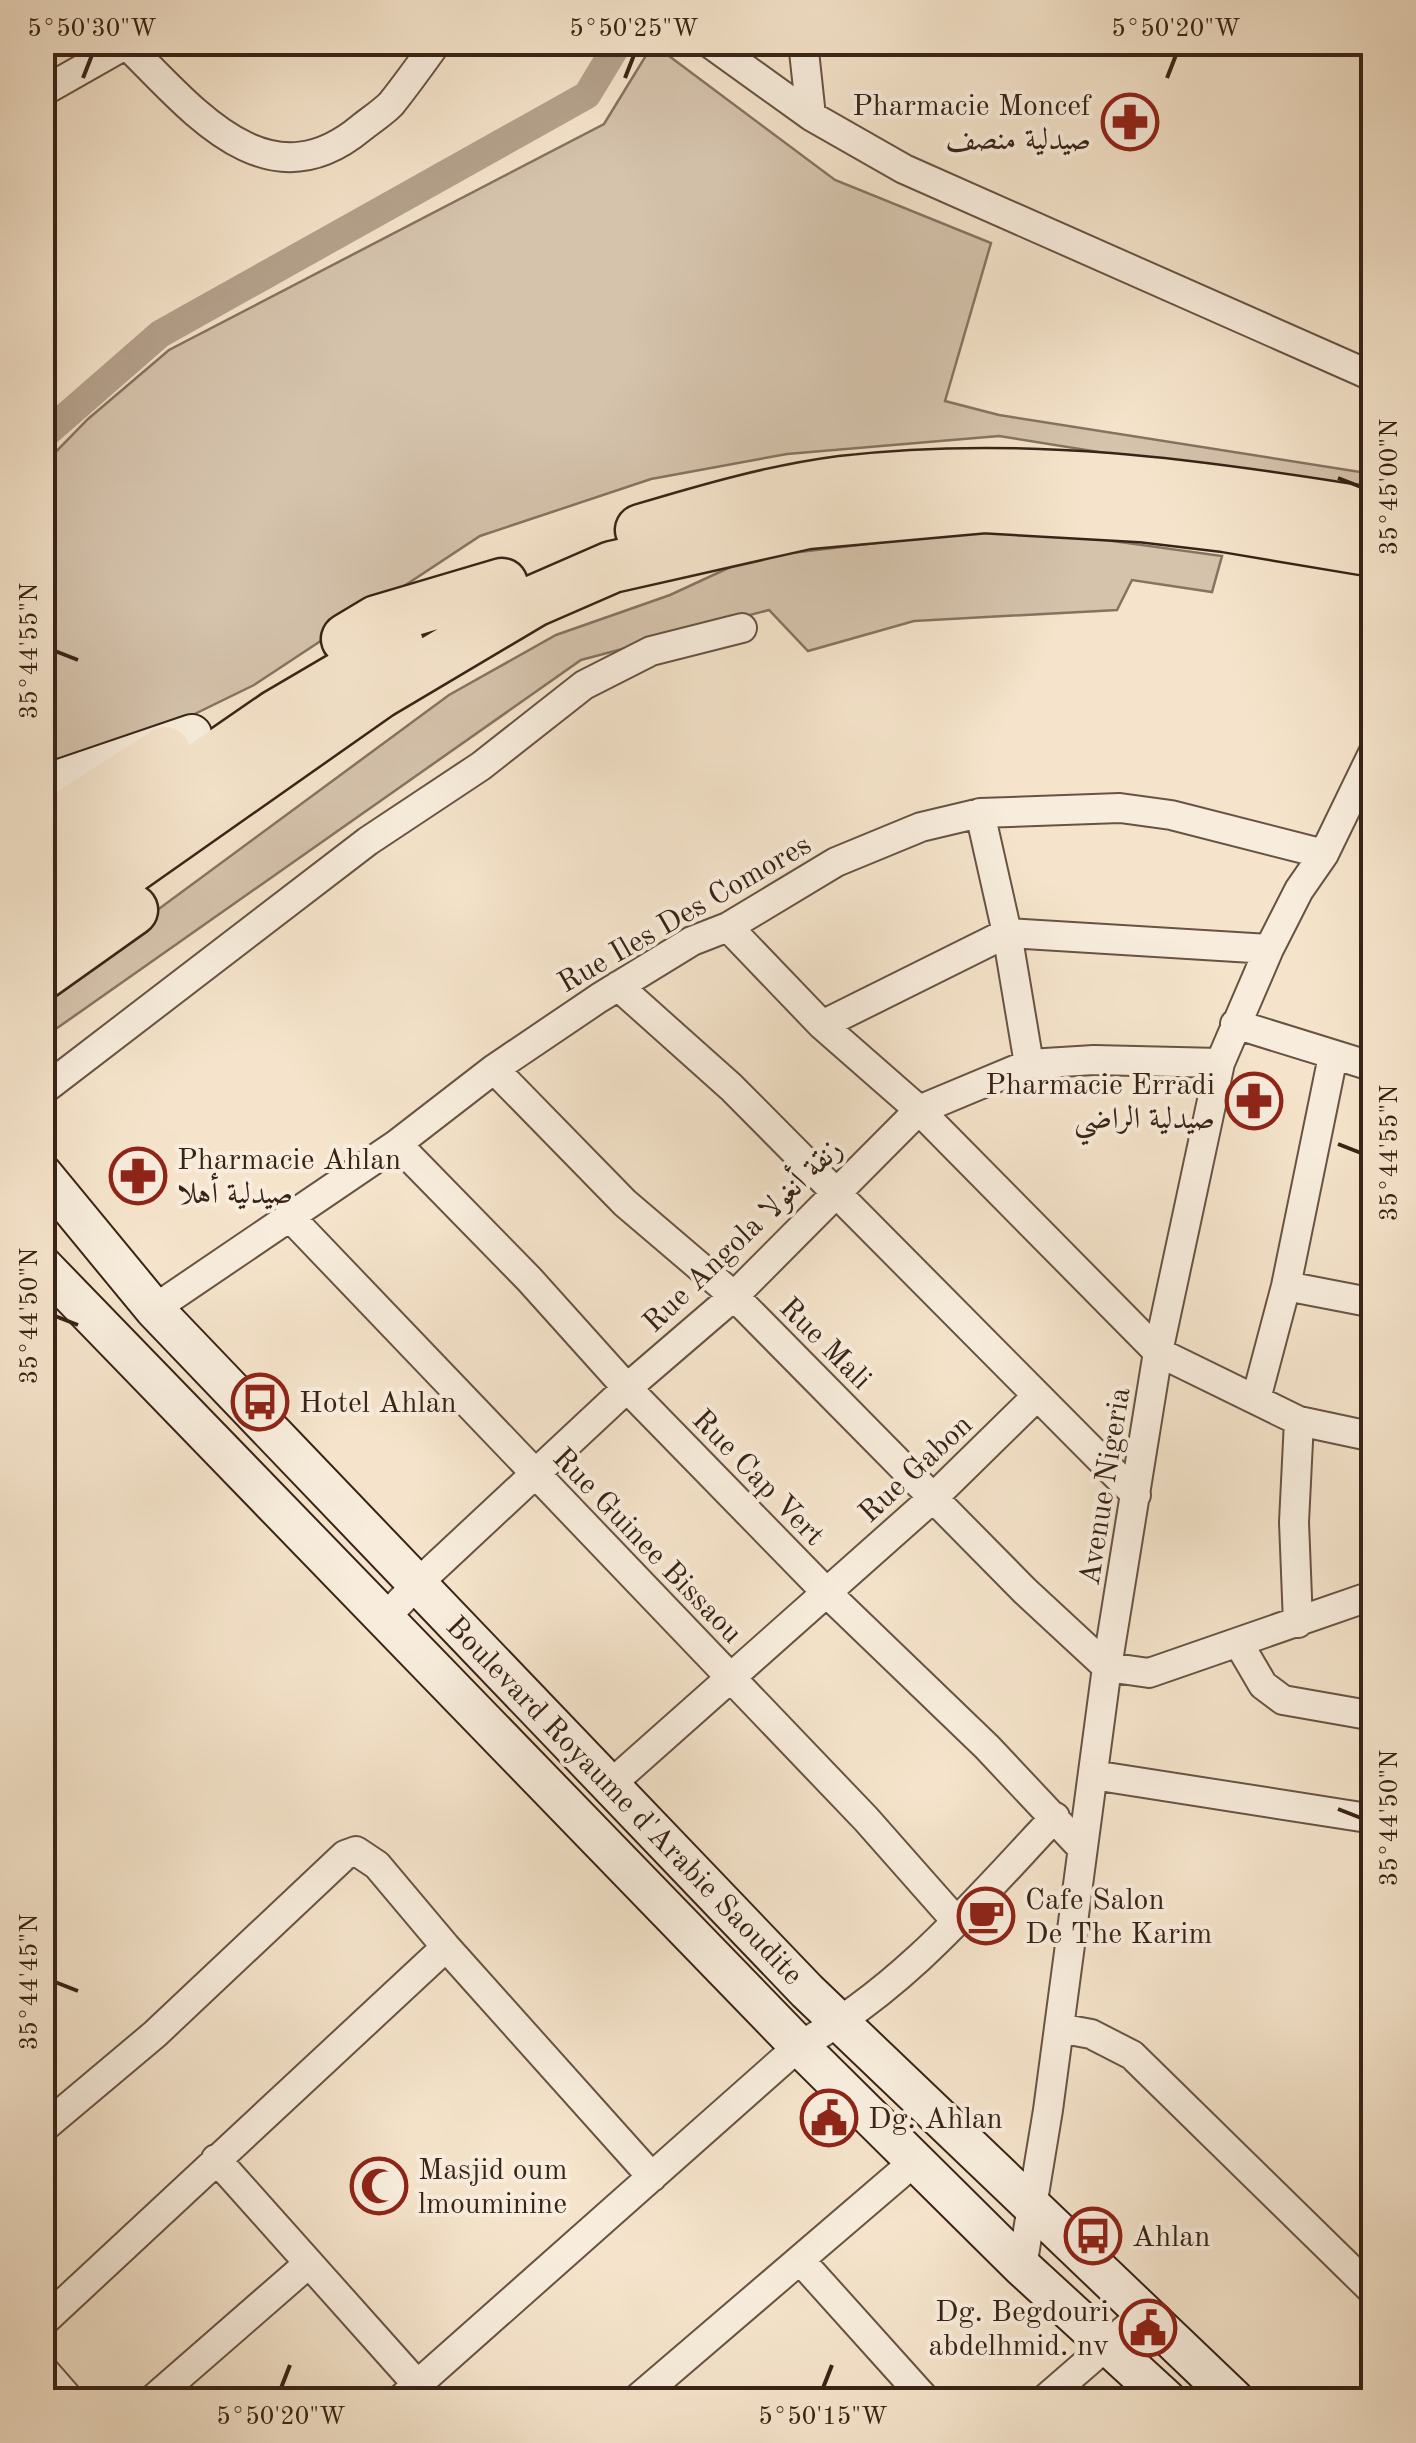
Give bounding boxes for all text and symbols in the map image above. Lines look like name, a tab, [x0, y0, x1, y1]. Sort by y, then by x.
text: 5°50'30"W	[27, 17, 157, 42]
text: 5°50'25"W	[569, 17, 699, 42]
text: 5°50'20"W	[1111, 17, 1241, 42]
place label: Pharmacie Moncef صيدلية منصف	[852, 92, 1092, 156]
pharmacy icon: Pharmacie Moncef صيدلية منصف	[1100, 92, 1160, 152]
text: 35°45'00"N	[1378, 419, 1403, 555]
text: 35°44'55"N	[18, 583, 43, 719]
street label: Rue Iles Des Comores	[554, 830, 816, 999]
place label: Pharmacie Erradi صيدلية الراضي	[985, 1071, 1215, 1146]
pharmacy icon: Pharmacie Erradi صيدلية الراضي	[1224, 1071, 1284, 1131]
text: 35°44'55"N	[1378, 1085, 1403, 1221]
street label: Rue Angola زنقة أنغولا	[633, 1128, 850, 1340]
pharmacy icon: Pharmacie Ahlan صيدلية أهلا	[108, 1146, 168, 1206]
place label: Pharmacie Ahlan صيدلية أهلا	[177, 1146, 401, 1210]
text: 35°44'50"N	[18, 1248, 43, 1384]
street label: Rue Mali	[773, 1293, 876, 1396]
bus stop icon: Hotel Ahlan	[230, 1372, 290, 1432]
street label: Avenue Nigeria	[1076, 1385, 1136, 1587]
place label: Hotel Ahlan	[299, 1389, 457, 1419]
street label: Rue Cap Vert	[686, 1405, 829, 1552]
street label: Rue Gabon	[854, 1410, 979, 1529]
street label: Rue Guinee Bissaou	[546, 1443, 747, 1650]
street label: Boulevard Royaume d'Arabie Saoudite	[440, 1612, 808, 1991]
text: 35°44'50"N	[1378, 1750, 1403, 1886]
cafe icon: Cafe Salon De The Karim	[956, 1886, 1016, 1946]
place label: Cafe Salon De The Karim	[1025, 1886, 1212, 1950]
text: 35°44'45"N	[18, 1914, 43, 2050]
public building icon: Dg. Ahlan	[799, 2088, 859, 2148]
place label: Dg. Ahlan	[868, 2105, 1003, 2135]
mosque icon: Masjid oum lmouminine	[349, 2156, 409, 2216]
place label: Masjid oum lmouminine	[418, 2156, 567, 2220]
bus stop icon: Ahlan	[1063, 2206, 1123, 2266]
place label: Ahlan	[1132, 2223, 1210, 2253]
place label: Dg. Begdouri abdelhmid. nv	[928, 2298, 1109, 2362]
public building icon: Dg. Begdouri abdelhmid. nv	[1118, 2298, 1178, 2358]
text: 5°50'20"W	[216, 2405, 346, 2430]
text: 5°50'15"W	[758, 2405, 888, 2430]

